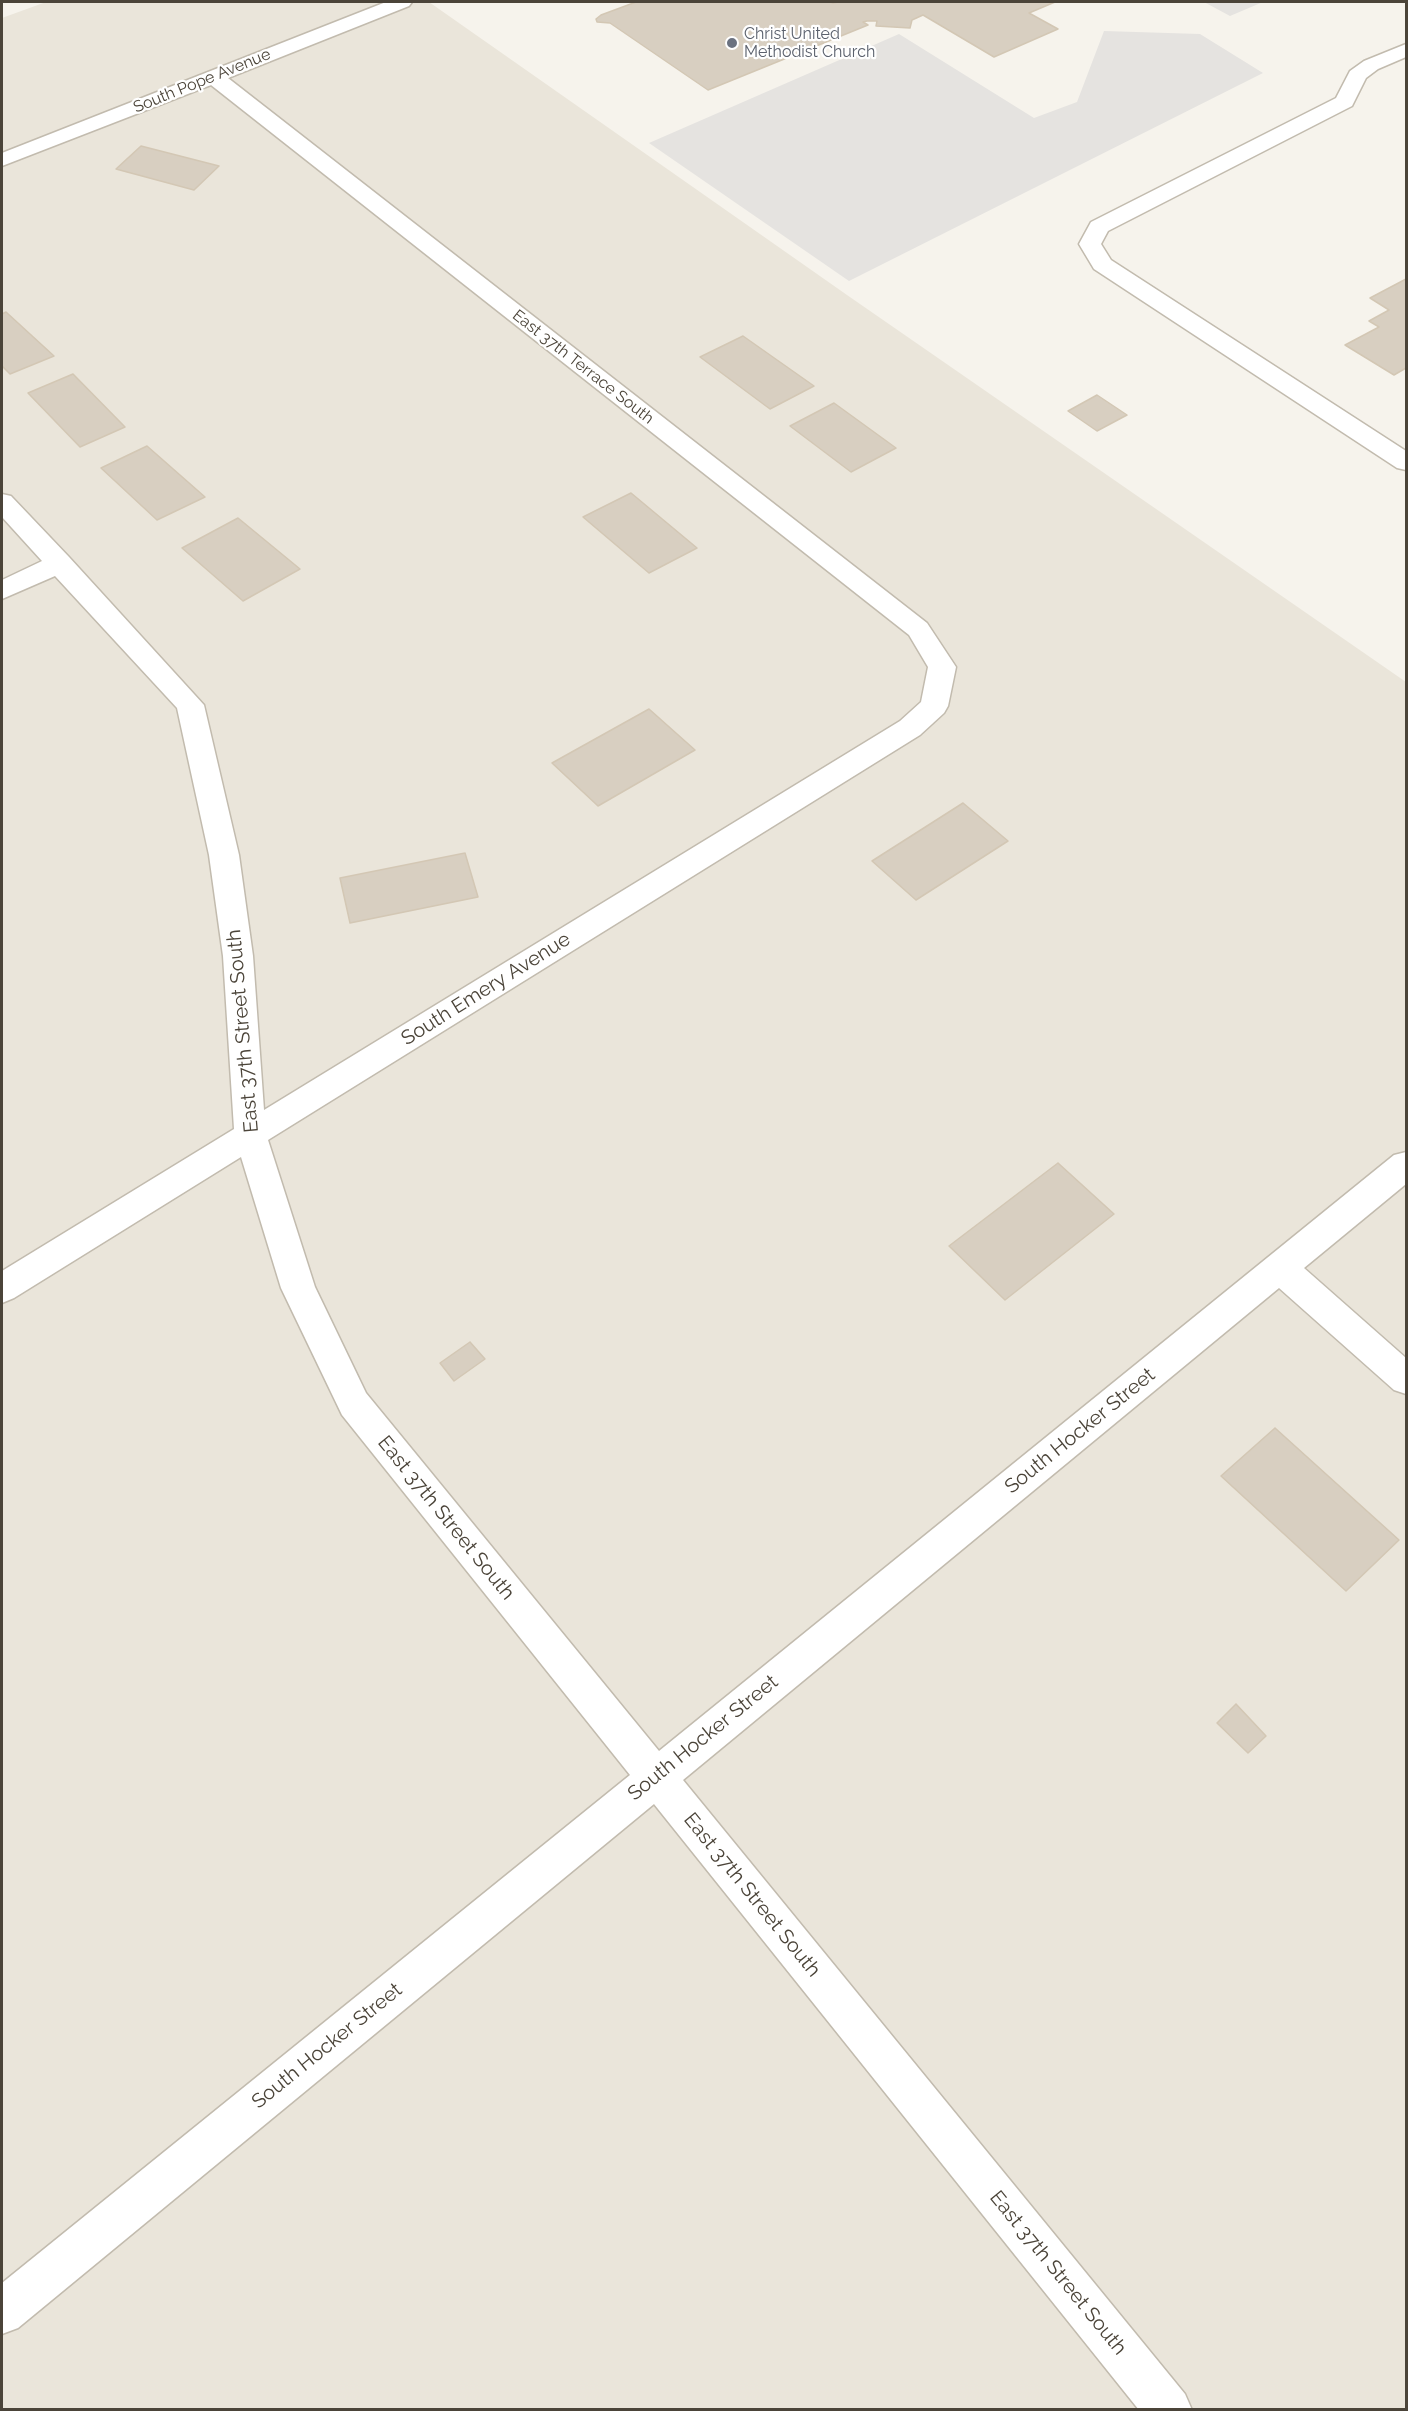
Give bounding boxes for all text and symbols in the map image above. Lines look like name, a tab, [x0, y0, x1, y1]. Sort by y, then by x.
place label: Christ United Methodist Church	[744, 24, 875, 62]
marker: Christ United Methodist Church	[725, 36, 739, 50]
street label: South Pope Avenue	[131, 45, 273, 117]
street label: East 37th Terrace South	[508, 306, 658, 428]
street label: South Emery Avenue	[397, 927, 575, 1051]
street label: East 37th Street South	[222, 928, 264, 1134]
street label: South Hocker Street	[1000, 1363, 1160, 1499]
street label: East 37th Street South	[372, 1431, 520, 1605]
street label: South Hocker Street	[623, 1670, 783, 1806]
street label: East 37th Street South	[678, 1808, 826, 1982]
street label: South Hocker Street	[247, 1978, 407, 2114]
street label: East 37th Street South	[984, 2186, 1132, 2360]

